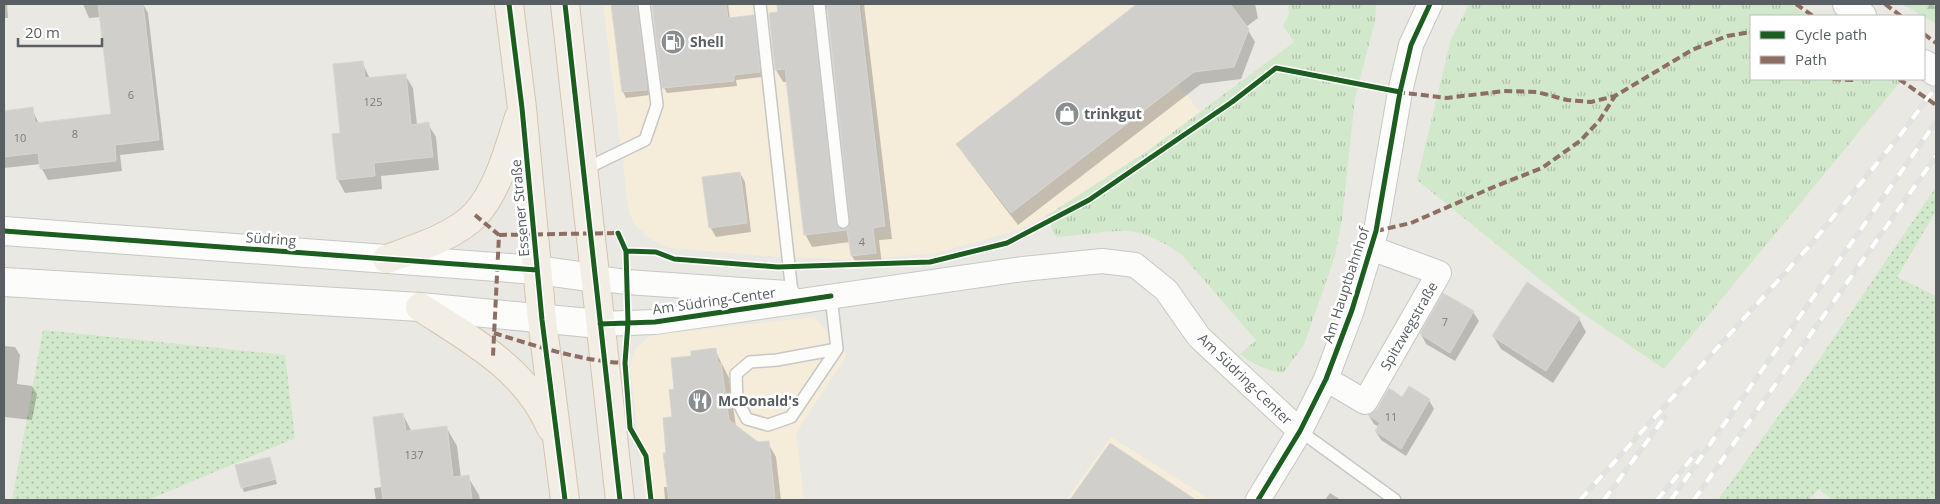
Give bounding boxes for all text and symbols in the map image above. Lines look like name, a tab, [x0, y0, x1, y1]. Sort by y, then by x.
scale bar	[18, 15, 101, 47]
legend	[1750, 15, 1925, 80]
text: 20 m	[25, 22, 60, 42]
text: Cycle path	[1795, 24, 1867, 44]
fuel station icon: Shell	[660, 29, 686, 55]
place label: Shell	[690, 32, 724, 51]
text: Path	[1795, 49, 1827, 69]
house number: 6	[128, 87, 134, 102]
house number: 125	[364, 94, 382, 109]
shop icon: trinkgut	[1054, 101, 1080, 127]
place label: trinkgut	[1084, 104, 1142, 123]
house number: 8	[72, 126, 78, 141]
house number: 10	[14, 130, 26, 145]
street label: Essener Straße	[506, 159, 533, 257]
street label: Am Hauptbahnhof	[1318, 223, 1374, 345]
street label: Südring	[245, 227, 297, 250]
house number: 4	[859, 234, 866, 249]
street label: Spitzwegstraße	[1375, 278, 1442, 374]
street label: Am Südring-Center	[651, 282, 777, 319]
house number: 7	[1442, 314, 1448, 329]
street label: Am Südring-Center	[1194, 329, 1297, 429]
restaurant icon: McDonald's	[687, 388, 713, 414]
place label: McDonald's	[718, 391, 799, 410]
house number: 11	[1385, 409, 1397, 424]
house number: 137	[405, 447, 423, 462]

